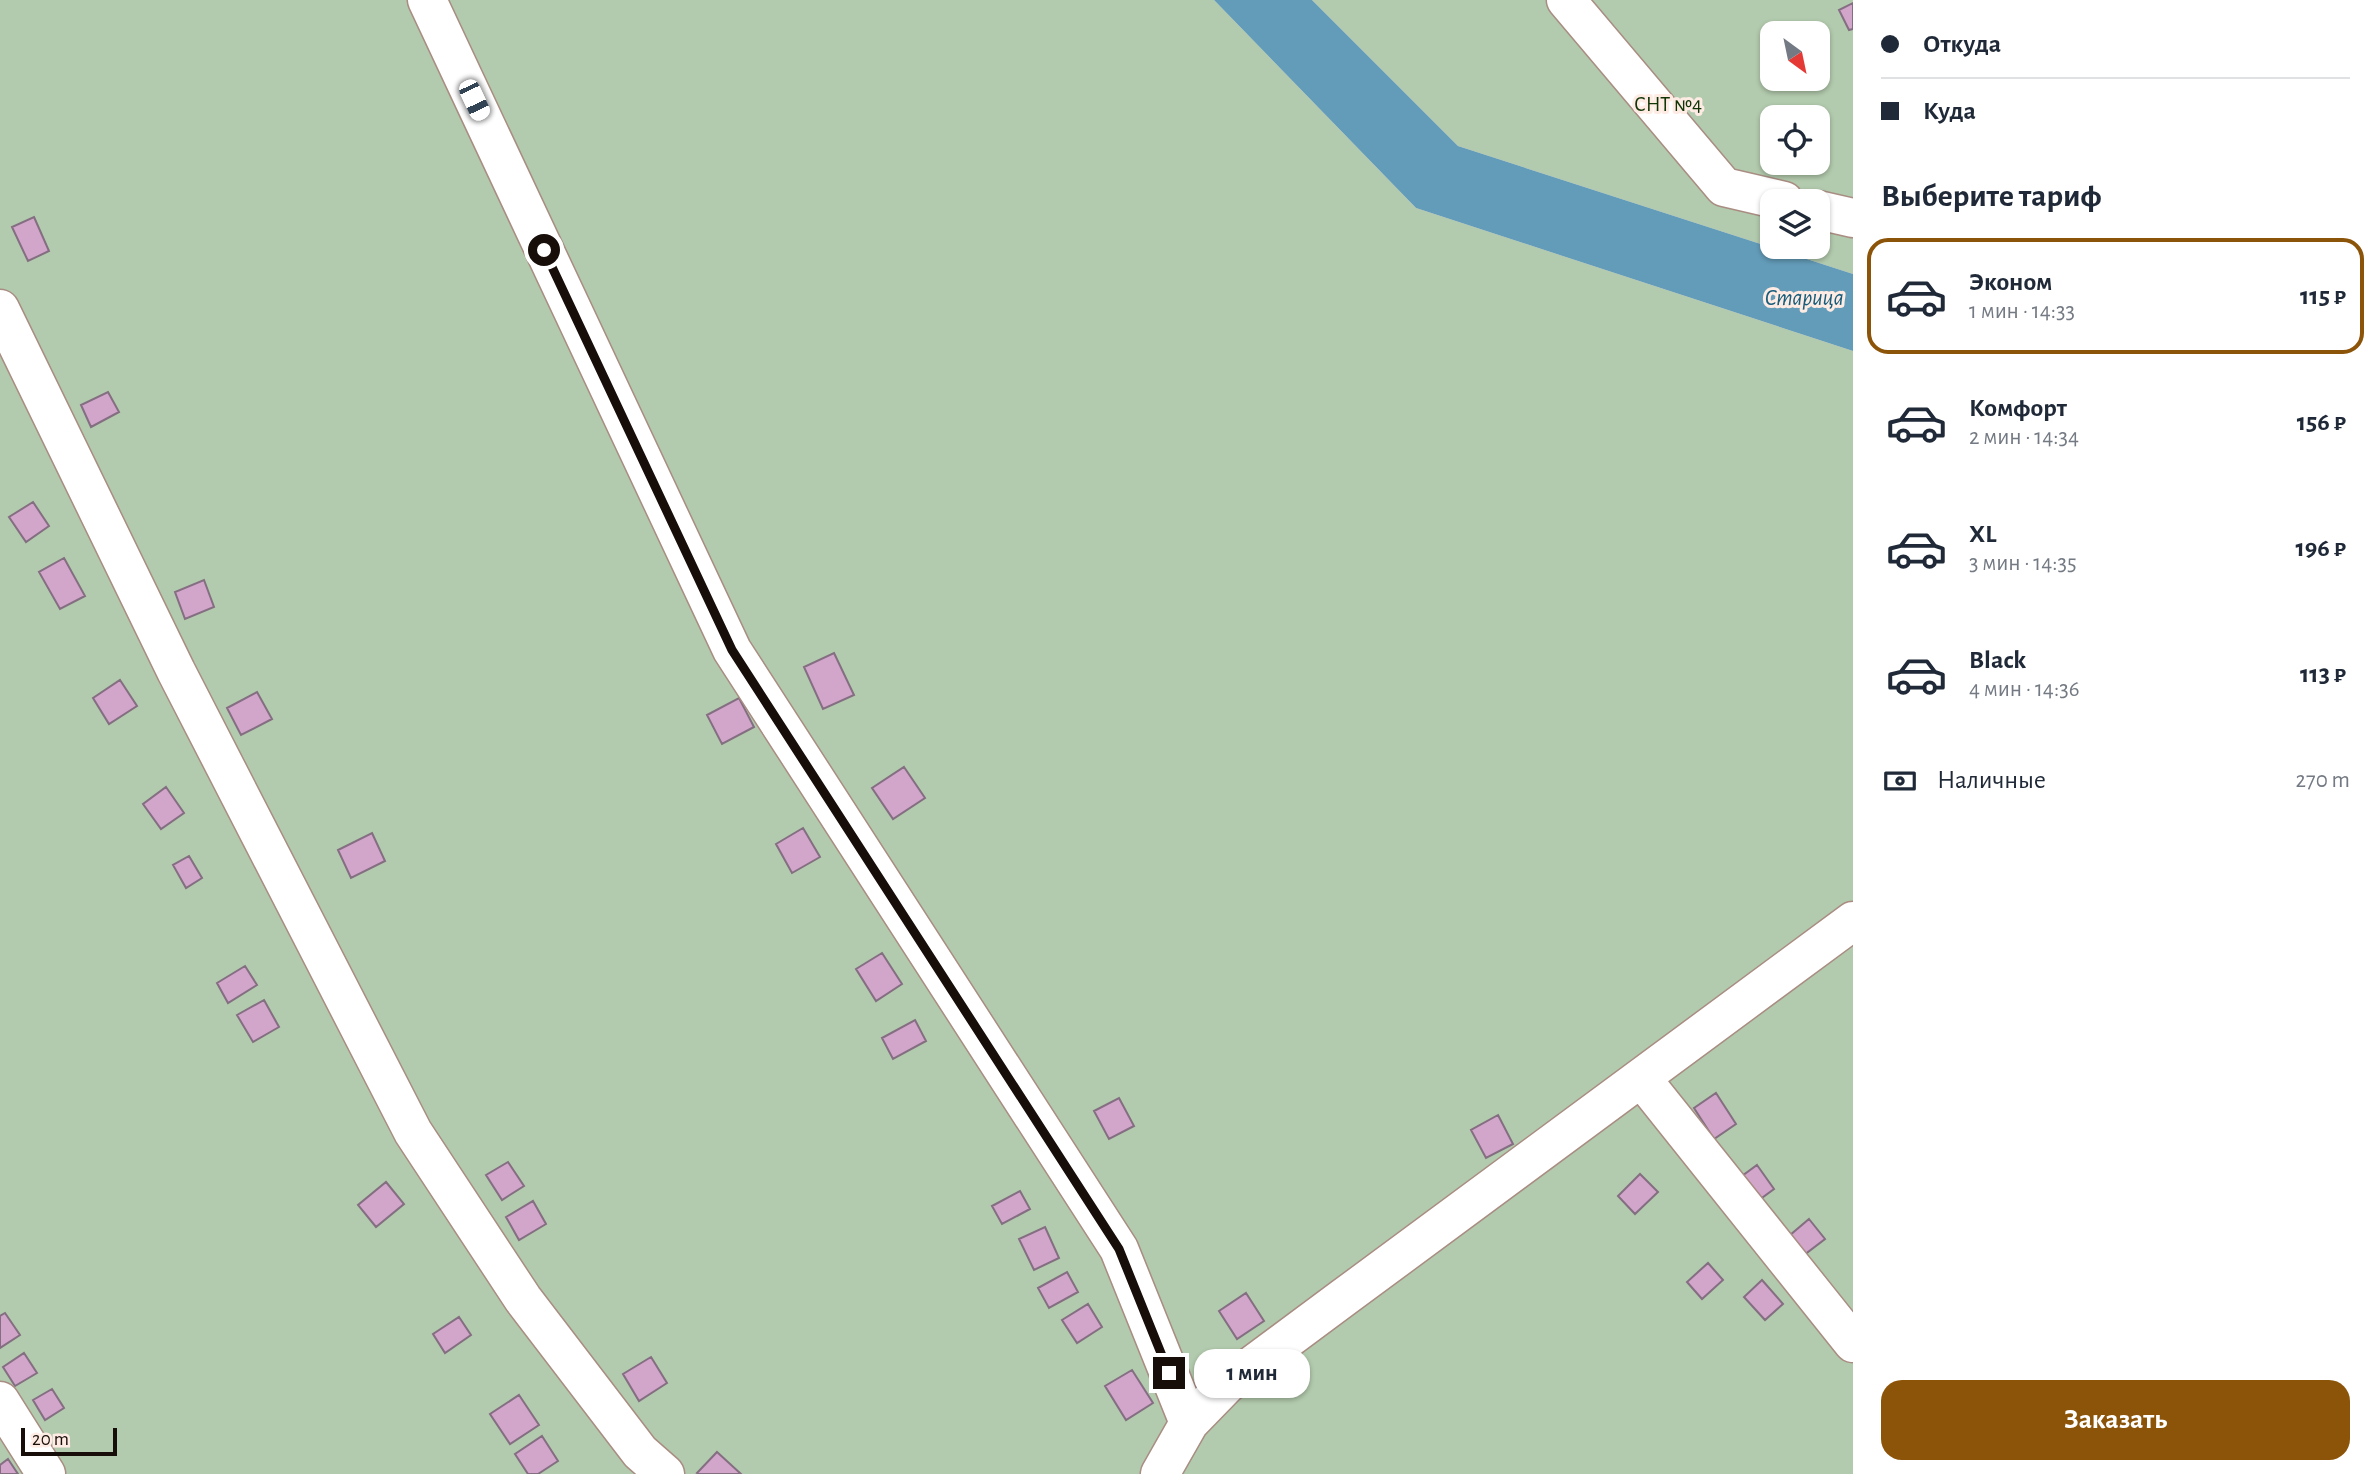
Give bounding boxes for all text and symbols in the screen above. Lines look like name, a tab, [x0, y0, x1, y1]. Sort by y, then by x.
north arrow	[1760, 21, 1830, 91]
map controls	[1760, 21, 1830, 259]
text: Откуда	[1923, 31, 2001, 57]
car	[456, 77, 493, 123]
park label: СНТ №4	[1634, 94, 1702, 115]
text: Куда	[1923, 98, 1976, 124]
button: locate	[1760, 105, 1830, 175]
text: Выберите тариф	[1881, 180, 2102, 212]
button: layers	[1760, 189, 1830, 259]
route start	[528, 234, 560, 266]
icon: car	[1885, 265, 1948, 328]
text: Эконом	[1969, 269, 2052, 295]
text: 115 ₽	[2300, 283, 2346, 309]
water label: Старица	[1764, 287, 1844, 310]
text: 1 мин · 14:33	[1969, 300, 2075, 323]
icon: car	[1885, 391, 1948, 454]
text: Комфорт	[1969, 395, 2067, 421]
text: 156 ₽	[2297, 409, 2346, 435]
text: 2 мин · 14:34	[1969, 426, 2079, 449]
icon: car	[1885, 517, 1948, 580]
text: XL	[1969, 521, 1996, 547]
text: 196 ₽	[2295, 535, 2346, 561]
text: 3 мин · 14:35	[1969, 552, 2077, 575]
icon: car	[1885, 643, 1948, 706]
text: Black	[1969, 647, 2026, 673]
text: 113 ₽	[2300, 661, 2346, 687]
text: 4 мин · 14:36	[1969, 678, 2079, 701]
icon: cash	[1881, 762, 1919, 800]
text: Наличные	[1937, 767, 2046, 793]
text: 270 m	[2296, 769, 2350, 792]
callout: 1 мин	[1194, 1348, 1309, 1398]
route end	[1153, 1357, 1185, 1389]
text: 1 мин	[1226, 1362, 1278, 1385]
button: Заказать	[1881, 1380, 2350, 1460]
scale bar	[21, 1425, 117, 1457]
text: 20 m	[32, 1430, 69, 1449]

